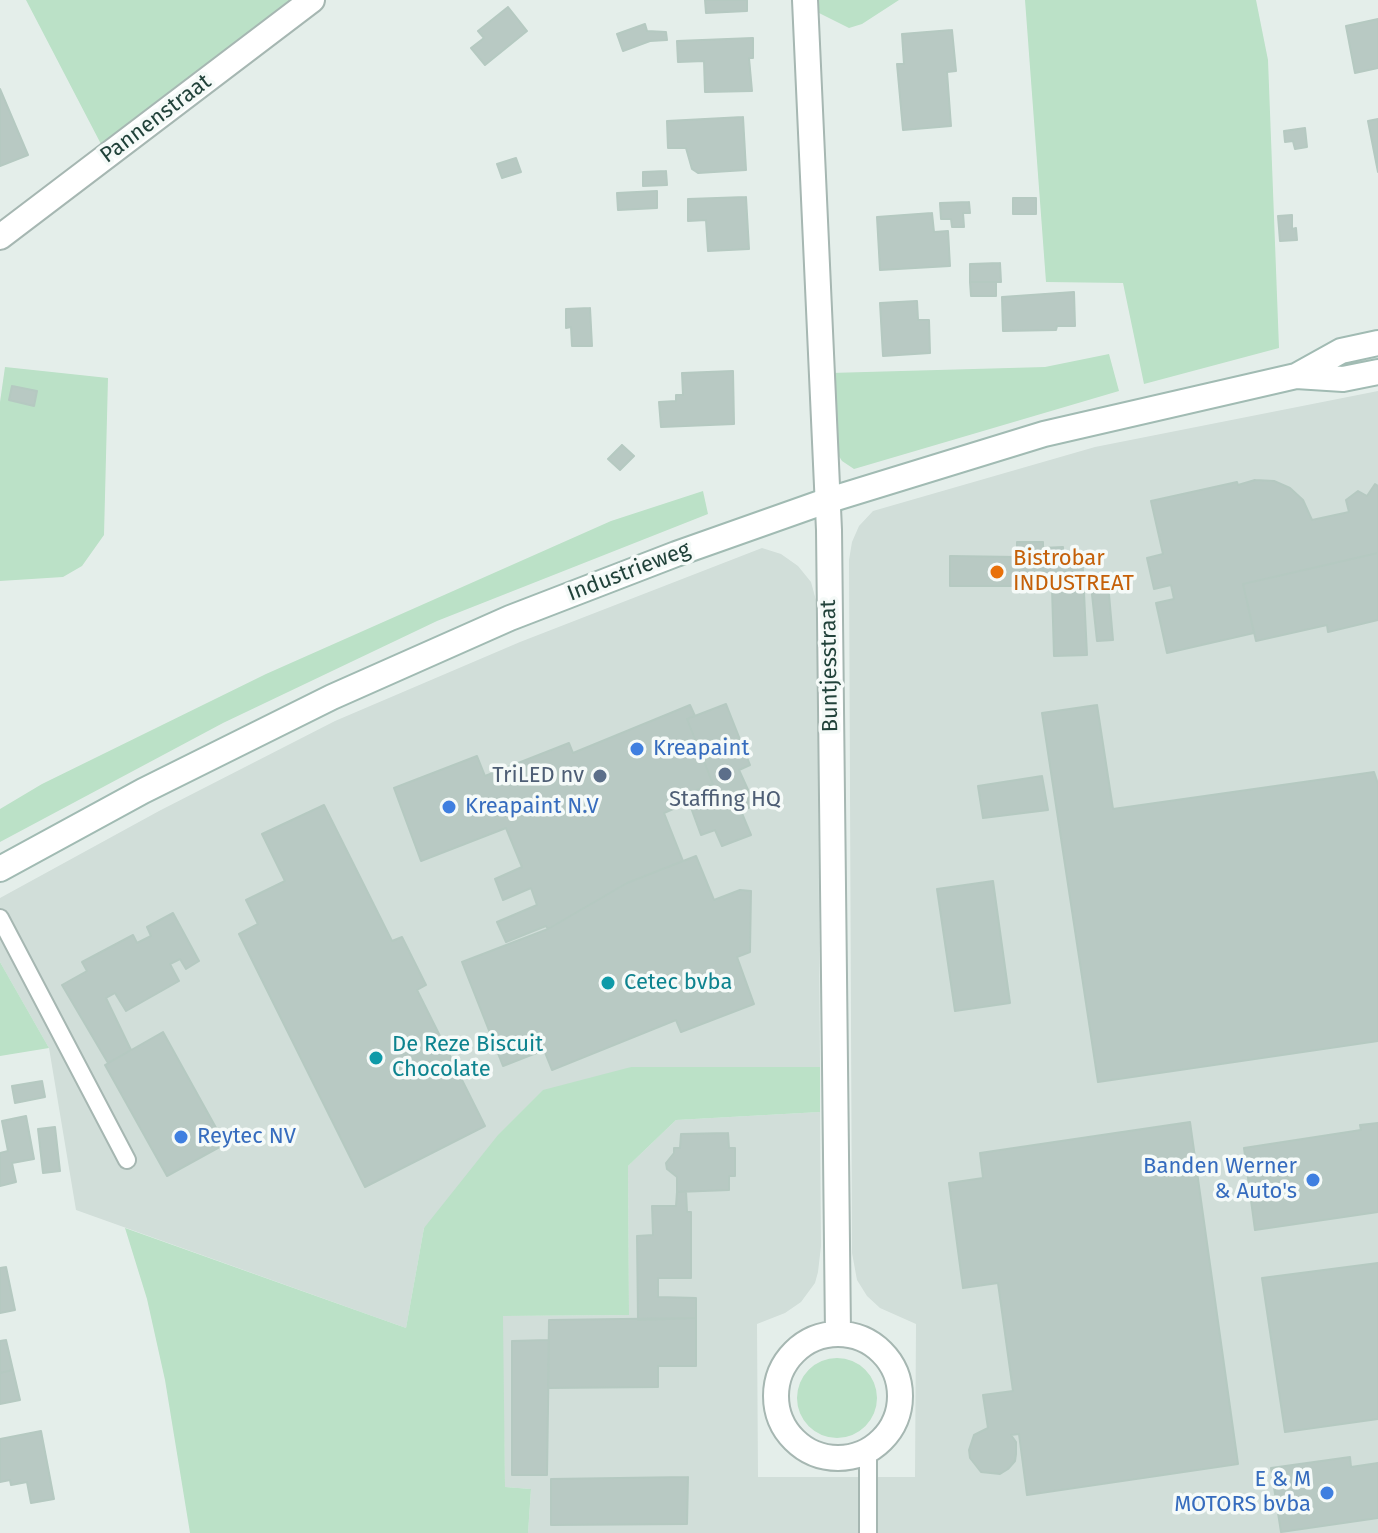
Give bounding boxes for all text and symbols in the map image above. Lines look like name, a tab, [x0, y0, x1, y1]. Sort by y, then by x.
street label: Pannenstraat	[95, 69, 217, 169]
street label: Industrieweg	[564, 536, 694, 608]
place label: Bistrobar INDUSTREAT	[1013, 546, 1134, 598]
marker: Bistrobar INDUSTREAT	[988, 563, 1006, 581]
street label: Buntjesstraat	[816, 599, 844, 733]
place label: Kreapaint	[653, 736, 749, 762]
marker: Kreapaint	[628, 740, 646, 758]
place label: TriLED nv	[492, 763, 584, 789]
marker: Staffing HQ	[716, 765, 734, 783]
marker: TriLED nv	[591, 767, 609, 785]
place label: Staffing HQ	[669, 787, 781, 813]
place label: Kreapaint N.V	[465, 794, 599, 820]
marker: Kreapaint N.V	[440, 798, 458, 816]
place label: Cetec bvba	[624, 970, 732, 996]
marker: Cetec bvba	[599, 974, 617, 992]
place label: De Reze Biscuit Chocolate	[392, 1032, 543, 1084]
marker: De Reze Biscuit Chocolate	[367, 1049, 385, 1067]
place label: Reytec NV	[197, 1124, 296, 1150]
marker: Reytec NV	[172, 1128, 190, 1146]
place label: Banden Werner & Auto's	[1143, 1154, 1297, 1206]
marker: Banden Werner & Auto's	[1304, 1171, 1322, 1189]
place label: E & M MOTORS bvba	[1174, 1467, 1311, 1518]
marker: E & M MOTORS bvba	[1318, 1484, 1336, 1502]

